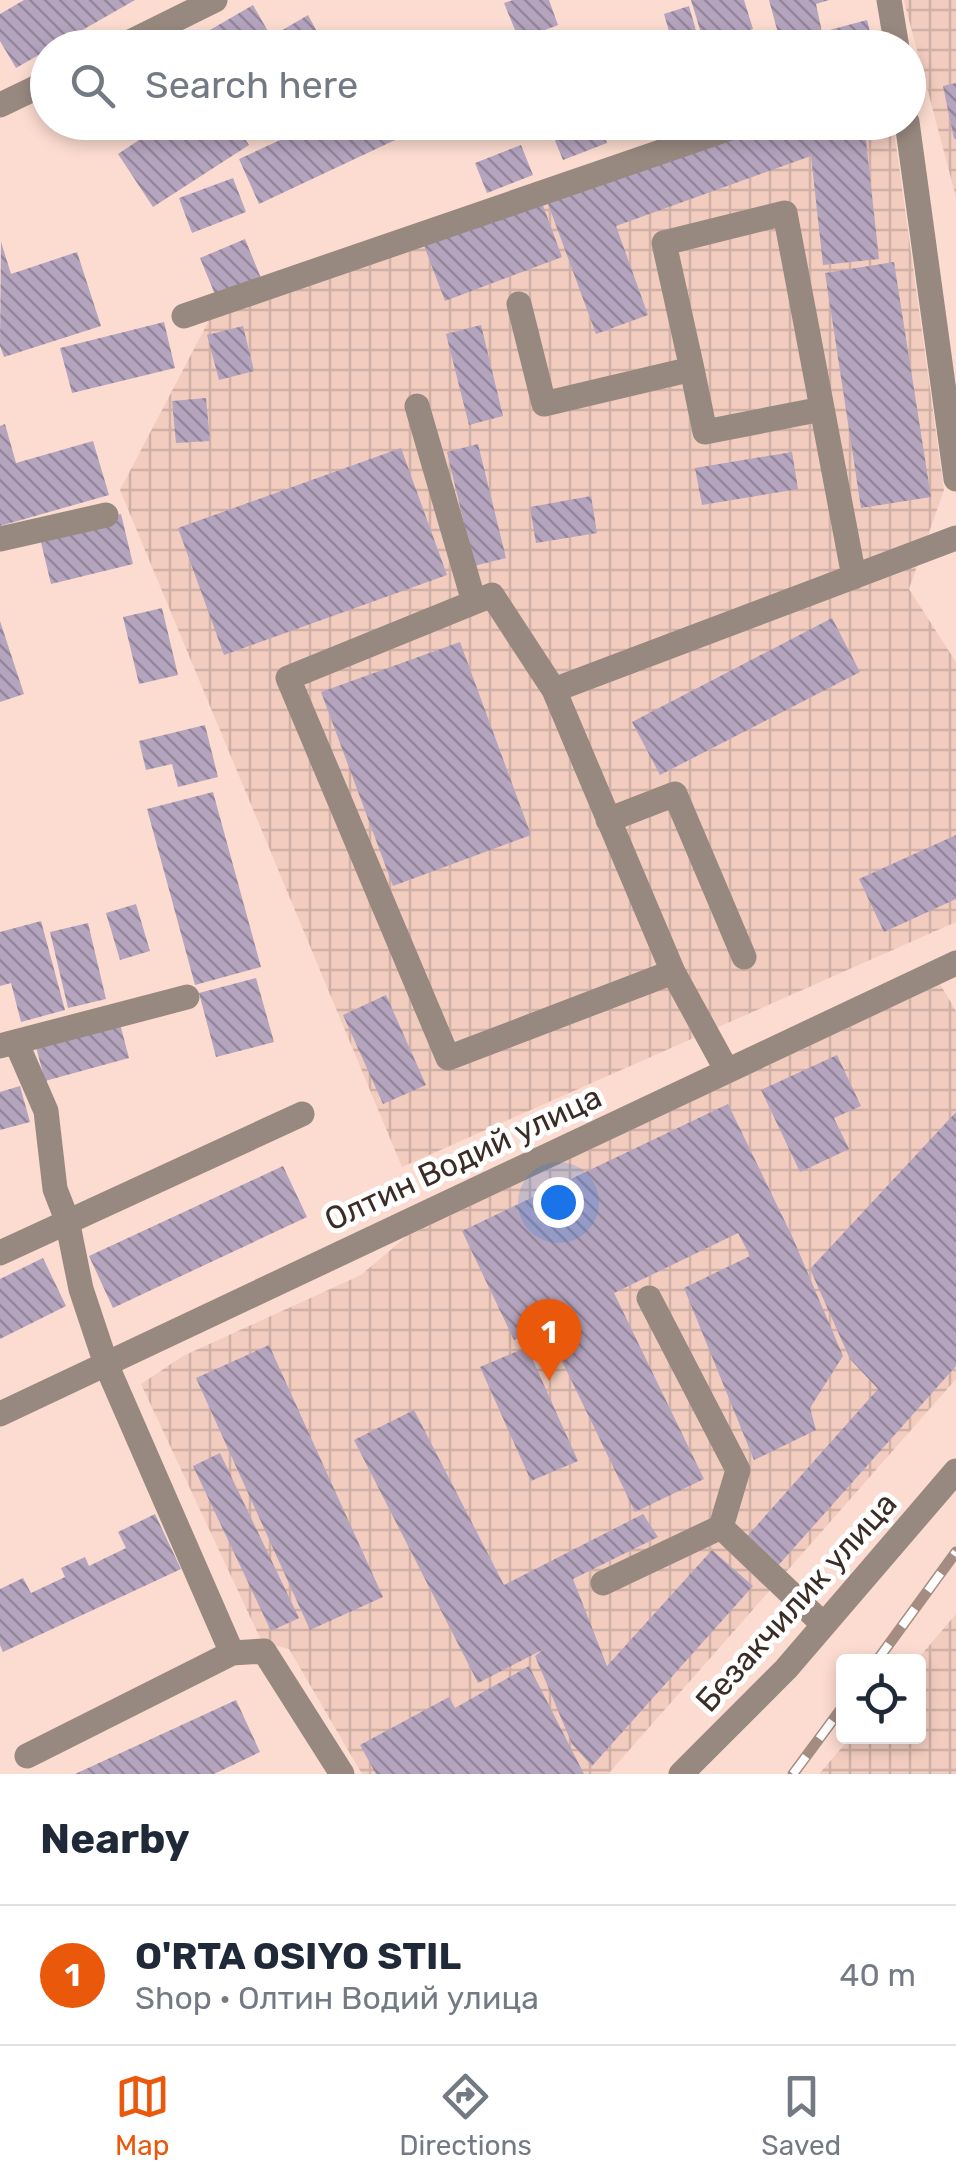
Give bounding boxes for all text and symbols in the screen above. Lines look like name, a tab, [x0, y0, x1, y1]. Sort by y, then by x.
search box	[30, 30, 926, 140]
icon: search	[65, 58, 120, 113]
text: Search here	[145, 62, 358, 108]
street label: Олтин Водий улица	[319, 1077, 607, 1239]
your location	[533, 1177, 584, 1228]
pin: 1	[516, 1298, 582, 1381]
street label: Безакчилик улица	[688, 1485, 904, 1719]
map controls	[836, 1654, 926, 1744]
button: locate	[836, 1654, 926, 1744]
text: Nearby	[40, 1814, 190, 1864]
text: O'RTA OSIYO STIL	[135, 1933, 461, 1979]
text: 1	[65, 1956, 80, 1994]
text: 40 m	[840, 1956, 916, 1994]
text: Shop · Олтин Водий улица	[135, 1979, 539, 2017]
tab: Map	[115, 2069, 170, 2162]
tab: Directions	[399, 2069, 532, 2162]
tab: Saved	[761, 2069, 841, 2162]

